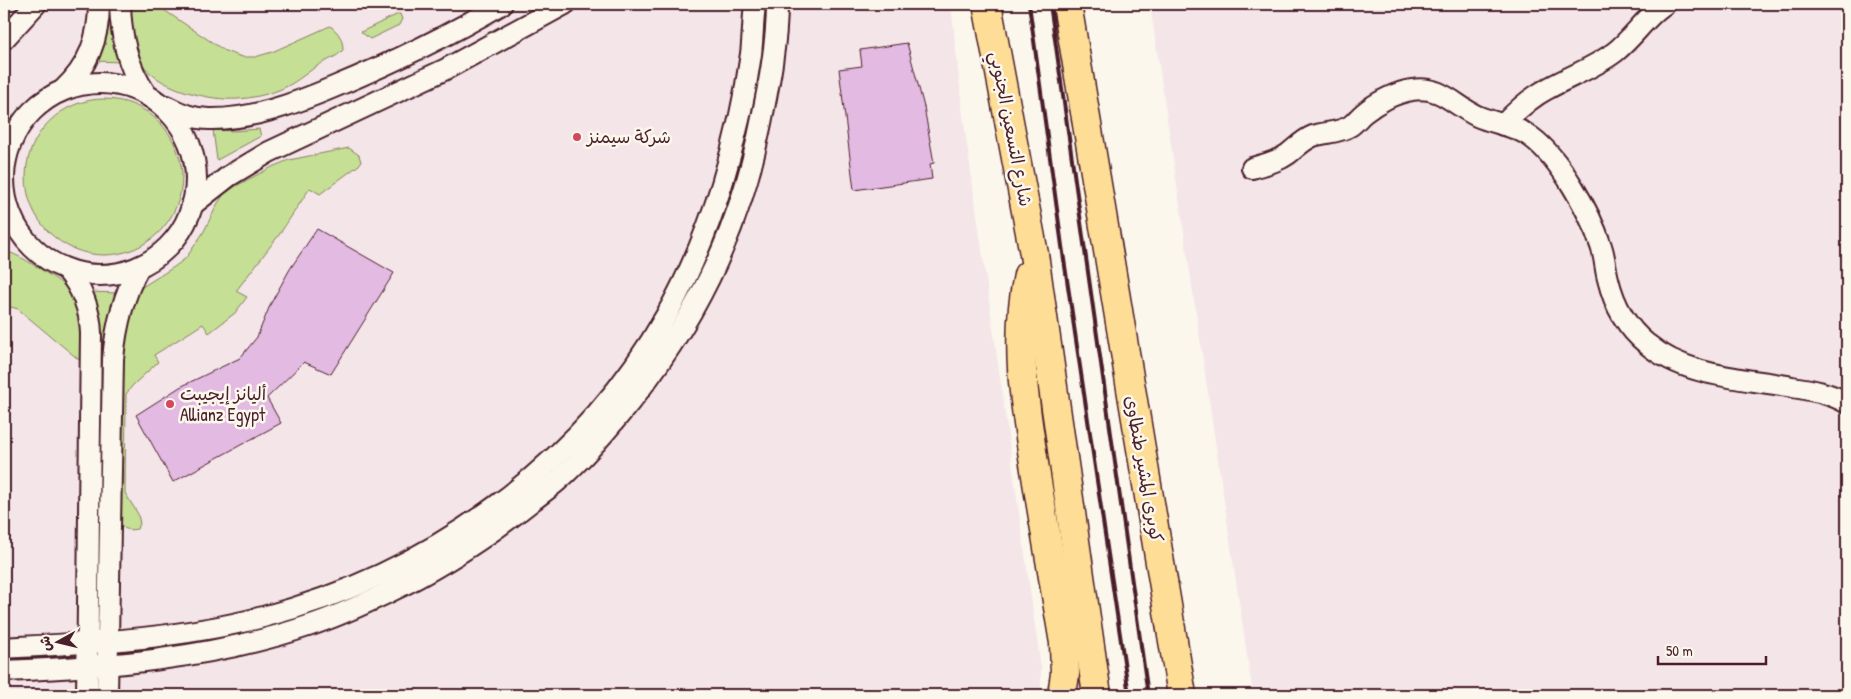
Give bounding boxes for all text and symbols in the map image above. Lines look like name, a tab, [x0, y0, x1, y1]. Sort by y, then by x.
street label: شارع التسعين الجنوبي	[980, 49, 1039, 209]
place label: شركة سيمنز	[585, 124, 671, 149]
marker: شركة سيمنز	[571, 131, 583, 143]
place label: أليانز إيجيبت Allianz Egypt	[180, 381, 267, 427]
street label: كوبرى المشير طنطاوى	[1119, 394, 1170, 545]
marker: أليانز إيجيبت Allianz Egypt	[164, 398, 176, 410]
north arrow	[32, 616, 82, 666]
scale bar	[1658, 634, 1766, 666]
text: ش	[34, 635, 55, 653]
text: 50 m	[1666, 640, 1693, 661]

